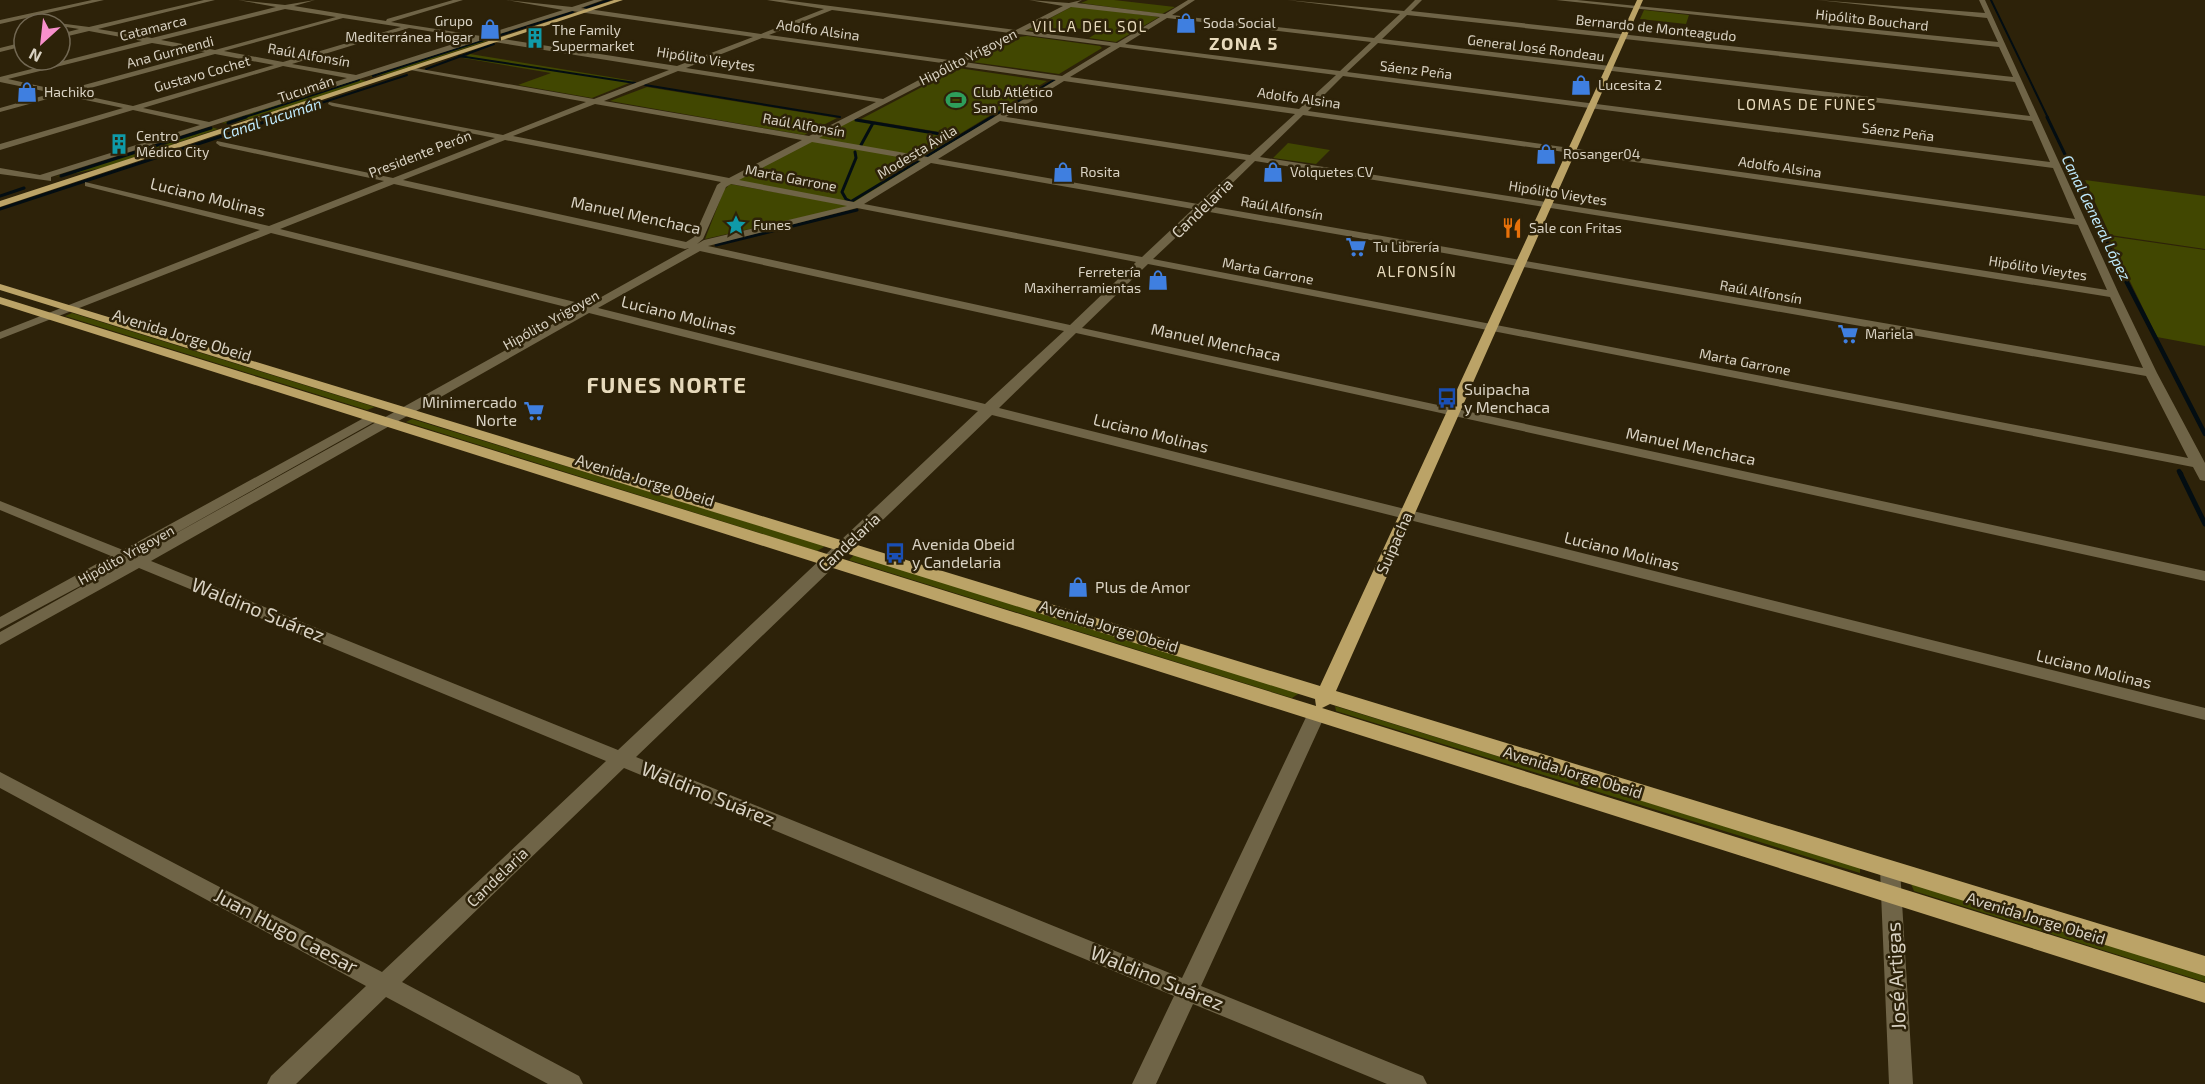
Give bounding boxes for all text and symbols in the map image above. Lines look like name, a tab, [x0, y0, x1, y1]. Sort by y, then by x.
street label: Hipólito Bouchard	[1815, 5, 1929, 34]
street label: Catamarca	[118, 11, 188, 44]
shop icon: Soda Social	[1174, 11, 1198, 35]
street label: Bernardo de Monteagudo	[1575, 11, 1737, 44]
north arrow	[12, 12, 72, 72]
place label: Grupo Mediterránea Hogar	[345, 12, 473, 45]
place label: Soda Social	[1203, 14, 1276, 31]
street label: Adolfo Alsina	[775, 15, 861, 44]
shop icon: Grupo Mediterránea Hogar	[478, 17, 502, 41]
district label: VILLA DEL SOL	[1032, 17, 1148, 35]
place label: The Family Supermarket	[552, 21, 634, 54]
street label: Hipólito Yrigoyen	[916, 25, 1019, 89]
building icon: The Family Supermarket	[523, 26, 547, 50]
street label: General José Rondeau	[1466, 31, 1606, 64]
street label: Ana Gurmendi	[124, 32, 215, 71]
district label: ZONA 5	[1209, 32, 1279, 54]
street label: Raúl Alfonsín	[266, 39, 352, 70]
street label: Hipólito Vieytes	[656, 42, 757, 75]
text: N	[25, 45, 44, 67]
street label: Gustavo Cochet	[152, 52, 252, 95]
street label: Sáenz Peña	[1379, 57, 1453, 82]
street label: Tucumán	[276, 72, 336, 106]
shop icon: Lucesita 2	[1569, 73, 1593, 97]
place label: Lucesita 2	[1598, 76, 1662, 93]
shop icon: Hachiko	[15, 80, 39, 104]
place label: Hachiko	[44, 83, 94, 100]
place label: Club Atlético San Telmo	[973, 83, 1053, 116]
street label: Adolfo Alsina	[1256, 83, 1342, 112]
sports icon: Club Atlético San Telmo	[944, 88, 968, 112]
water label: Canal Tucumán	[220, 94, 324, 143]
district label: LOMAS DE FUNES	[1737, 95, 1877, 113]
street label: Raúl Alfonsín	[761, 109, 847, 140]
street label: Sáenz Peña	[1861, 119, 1935, 144]
street label: Modesta Ávila	[874, 121, 960, 182]
street label: Presidente Perón	[366, 126, 474, 181]
place label: Centro Médico City	[136, 127, 210, 160]
building icon: Centro Médico City	[107, 132, 131, 156]
shop icon: Rosanger04	[1534, 142, 1558, 166]
place label: Rosanger04	[1563, 145, 1640, 162]
street label: Adolfo Alsina	[1737, 152, 1823, 181]
water label: Canal General López	[2059, 152, 2135, 284]
street label: Marta Garrone	[744, 160, 838, 195]
shop icon: Rosita	[1051, 160, 1075, 184]
shop icon: Volquetes CV	[1261, 160, 1285, 184]
place label: Rosita	[1080, 163, 1120, 180]
place label: Volquetes CV	[1290, 163, 1374, 180]
street label: Luciano Molinas	[149, 173, 268, 220]
street label: Candelaria	[1167, 174, 1236, 241]
street label: Hipólito Vieytes	[1508, 176, 1609, 209]
street label: Manuel Menchaca	[569, 191, 703, 238]
street label: Raúl Alfonsín	[1239, 192, 1325, 223]
place icon: Funes	[724, 213, 748, 237]
place label: Funes	[753, 216, 791, 233]
restaurant icon: Sale con Fritas	[1500, 216, 1524, 240]
place label: Sale con Fritas	[1529, 219, 1622, 236]
supermarket icon: Tu Librería	[1344, 235, 1368, 259]
place label: Tu Librería	[1373, 238, 1439, 255]
street label: Hipólito Vieytes	[1988, 251, 2089, 284]
street label: Marta Garrone	[1221, 253, 1315, 288]
district label: ALFONSÍN	[1377, 262, 1457, 280]
place label: Ferretería Maxiherramientas	[1024, 263, 1141, 296]
shop icon: Ferretería Maxiherramientas	[1146, 268, 1170, 292]
street label: Raúl Alfonsín	[1718, 276, 1804, 307]
street label: Hipólito Yrigoyen	[500, 286, 602, 353]
street label: Luciano Molinas	[620, 291, 739, 338]
street label: Avenida Jorge Obeid	[110, 304, 254, 365]
street label: Manuel Menchaca	[1149, 318, 1283, 365]
supermarket icon: Mariela	[1836, 322, 1860, 346]
place label: Mariela	[1865, 325, 1913, 342]
street label: Marta Garrone	[1698, 344, 1792, 379]
district label: FUNES NORTE	[586, 371, 748, 397]
place label: Suipacha y Menchaca	[1464, 379, 1550, 416]
bus stop icon: Suipacha y Menchaca	[1435, 386, 1459, 410]
place label: Minimercado Norte	[422, 392, 517, 429]
supermarket icon: Minimercado Norte	[522, 399, 546, 423]
street label: Luciano Molinas	[1092, 409, 1211, 456]
street label: Manuel Menchaca	[1624, 422, 1758, 469]
street label: Avenida Jorge Obeid	[573, 449, 717, 510]
street label: Candelaria	[814, 508, 884, 575]
street label: Suipacha	[1371, 509, 1416, 577]
street label: Hipólito Yrigoyen	[75, 521, 177, 588]
street label: Luciano Molinas	[1563, 527, 1682, 574]
place label: Avenida Obeid y Candelaria	[912, 534, 1015, 571]
bus stop icon: Avenida Obeid y Candelaria	[883, 541, 907, 565]
street label: Waldino Suárez	[188, 571, 329, 647]
shop icon: Plus de Amor	[1066, 575, 1090, 599]
place label: Plus de Amor	[1095, 577, 1191, 596]
street label: Avenida Jorge Obeid	[1037, 595, 1181, 656]
street label: Luciano Molinas	[2035, 645, 2154, 692]
street label: Avenida Jorge Obeid	[1501, 741, 1645, 802]
street label: Waldino Suárez	[638, 755, 779, 831]
street label: Candelaria	[462, 843, 531, 910]
street label: Juan Hugo Caesar	[211, 882, 362, 978]
street label: Avenida Jorge Obeid	[1964, 887, 2108, 948]
street label: José Artigas	[1880, 921, 1910, 1031]
street label: Waldino Suárez	[1087, 939, 1228, 1015]

